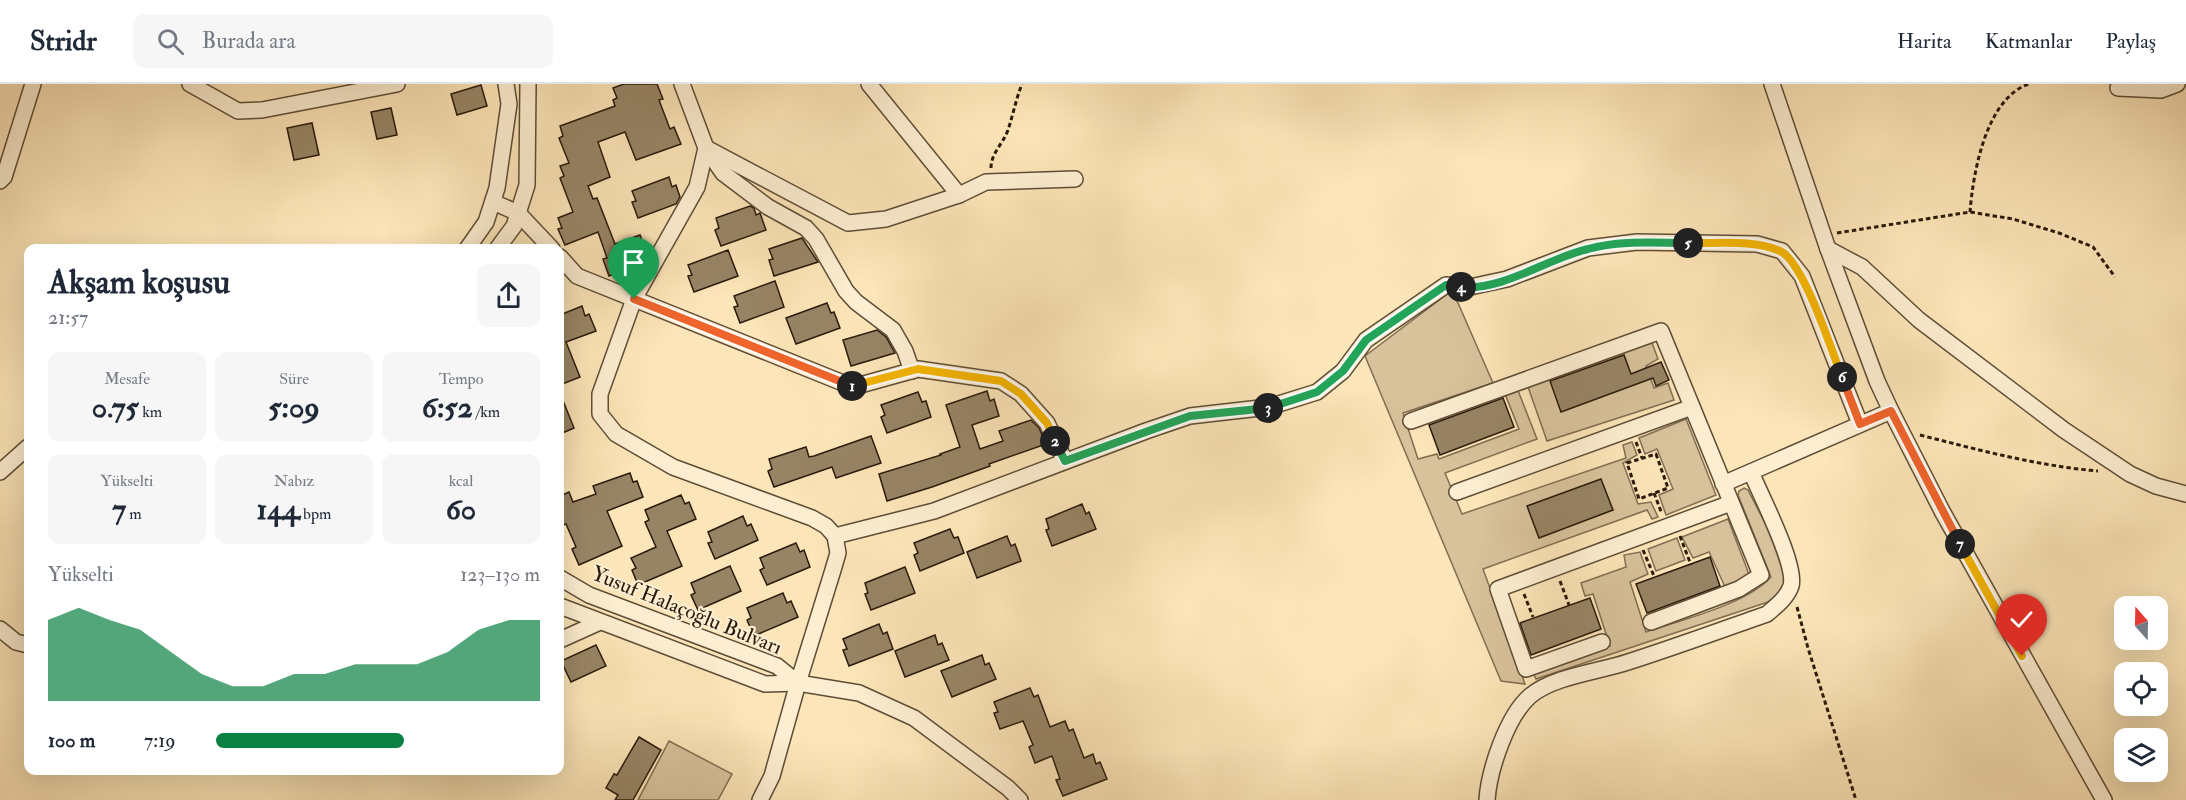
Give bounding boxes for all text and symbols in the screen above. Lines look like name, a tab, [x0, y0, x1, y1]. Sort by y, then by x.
search box	[133, 14, 553, 68]
text: Stridr	[30, 24, 97, 59]
icon: search	[154, 25, 187, 58]
text: Burada ara	[202, 27, 296, 55]
text: Harita	[1897, 28, 1952, 55]
text: Katmanlar	[1985, 28, 2072, 55]
text: Paylaş	[2105, 28, 2156, 55]
pin: 5	[1673, 228, 1703, 258]
text: 5	[1684, 233, 1692, 253]
pin	[608, 237, 659, 299]
icon: arrive	[617, 246, 650, 279]
text: Akşam koşusu	[48, 262, 230, 303]
button: share	[477, 264, 540, 327]
pin: 4	[1446, 272, 1476, 302]
text: 4	[1457, 277, 1465, 297]
text: 21:57	[48, 305, 88, 330]
pin: 6	[1827, 362, 1857, 392]
text: 6	[1838, 367, 1846, 387]
text: Mesafe	[104, 369, 150, 389]
text: Süre	[279, 369, 309, 389]
text: Tempo	[439, 369, 483, 389]
pin: 1	[837, 371, 867, 401]
text: 1	[849, 376, 855, 396]
text: 0.75	[92, 389, 139, 426]
text: 5:09	[268, 389, 320, 426]
text: 6:52	[422, 389, 473, 426]
pin: 3	[1253, 393, 1283, 423]
text: 3	[1265, 398, 1271, 418]
text: km	[139, 402, 162, 422]
text: /km	[473, 402, 500, 422]
pin: 2	[1040, 426, 1070, 456]
text: 2	[1051, 431, 1059, 451]
text: Yükselti	[101, 471, 153, 491]
text: Nabız	[274, 471, 314, 491]
text: kcal	[449, 471, 473, 491]
text: 7	[112, 491, 126, 528]
text: 144	[257, 491, 300, 528]
text: 60	[446, 491, 476, 528]
text: m	[126, 504, 142, 524]
text: bpm	[300, 504, 331, 524]
pin: 7	[1945, 529, 1975, 559]
text: 7	[1956, 534, 1964, 554]
street label: Yusuf Halaçoğlu Bulvarı	[588, 560, 786, 661]
text: Yükselti	[48, 562, 114, 587]
text: 123–130 m	[460, 562, 540, 587]
pin	[1996, 594, 2047, 656]
north arrow	[2114, 596, 2168, 650]
map controls	[2114, 596, 2168, 782]
icon: check	[2005, 603, 2038, 636]
button: locate	[2114, 662, 2168, 716]
text: 100 m	[48, 728, 95, 753]
text: 7:19	[144, 728, 175, 753]
button: layers	[2114, 728, 2168, 782]

